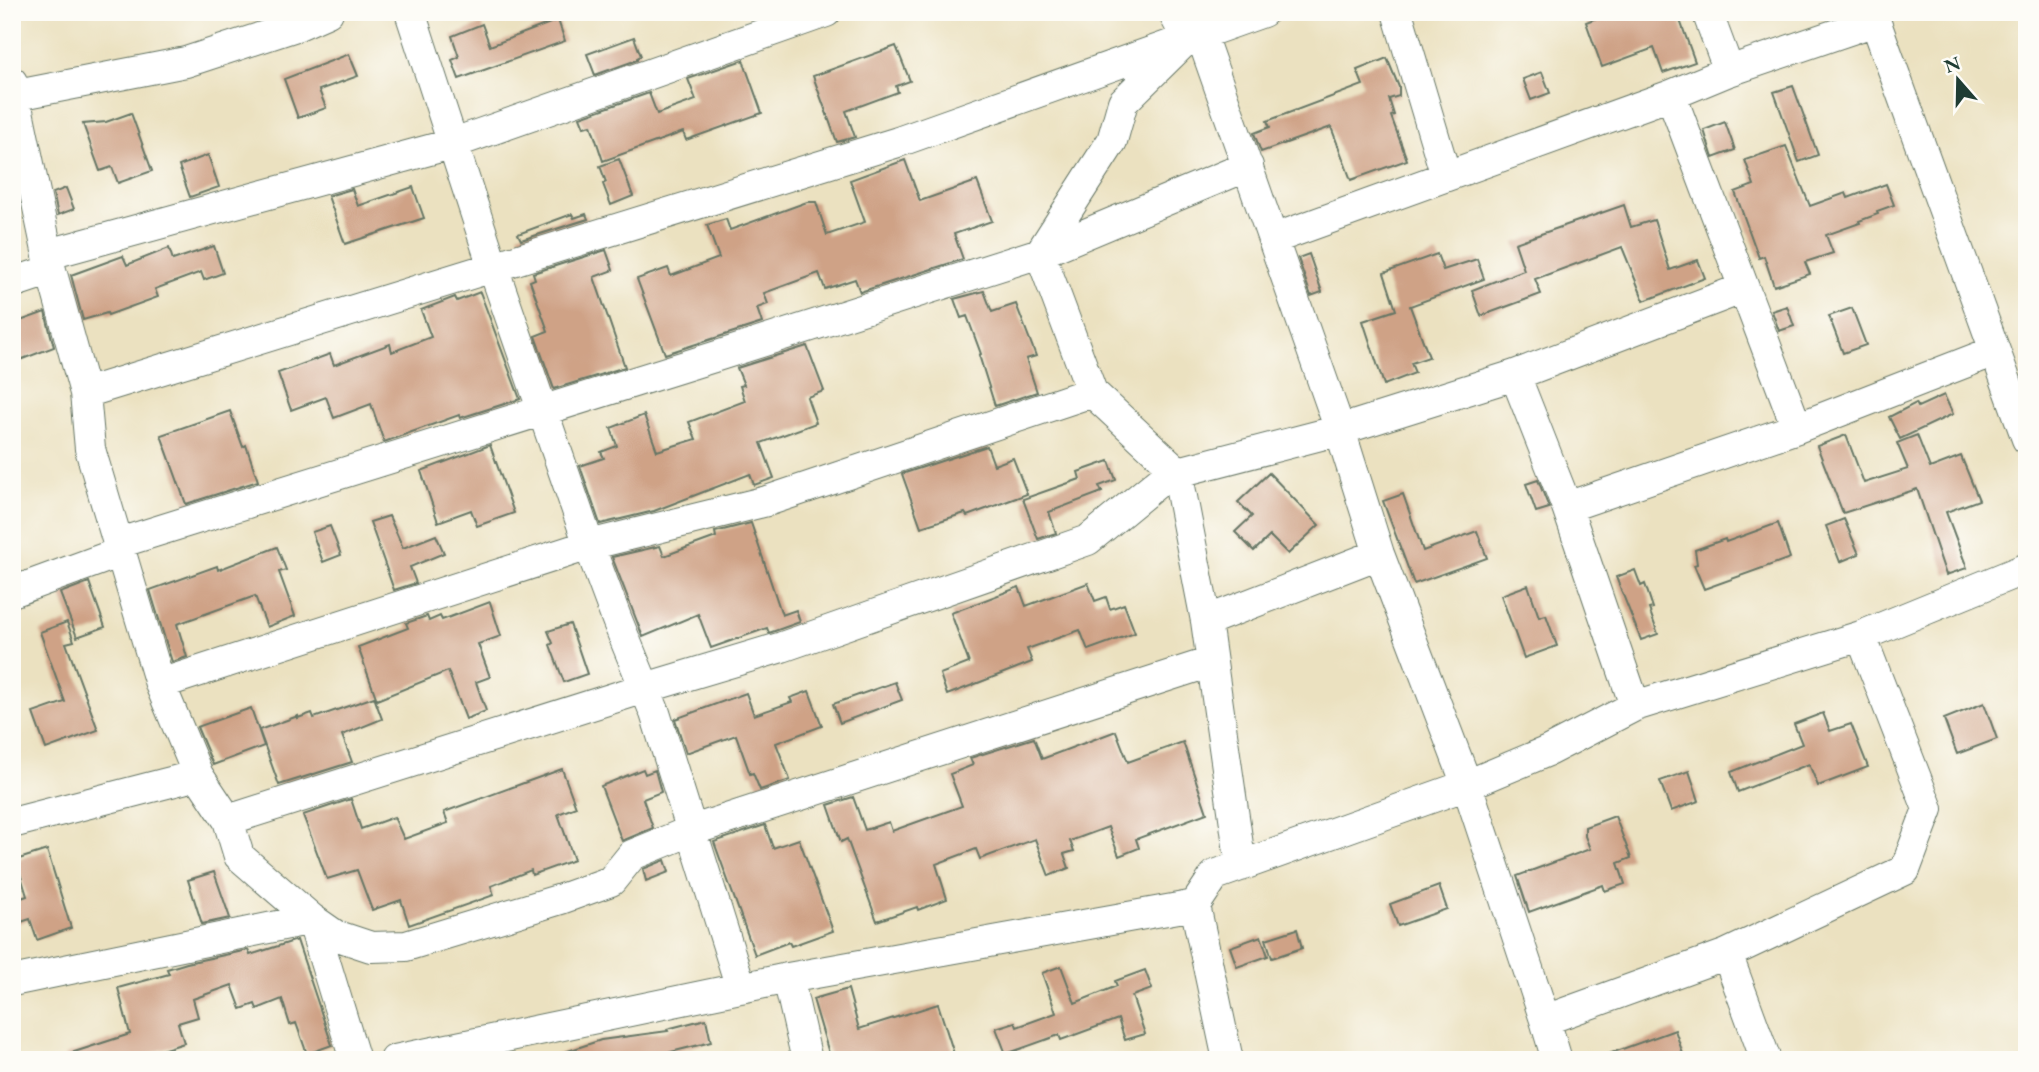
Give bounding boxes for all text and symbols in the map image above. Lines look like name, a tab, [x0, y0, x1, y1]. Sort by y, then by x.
north arrow	[1924, 46, 1994, 116]
text: N	[1941, 50, 1964, 79]

